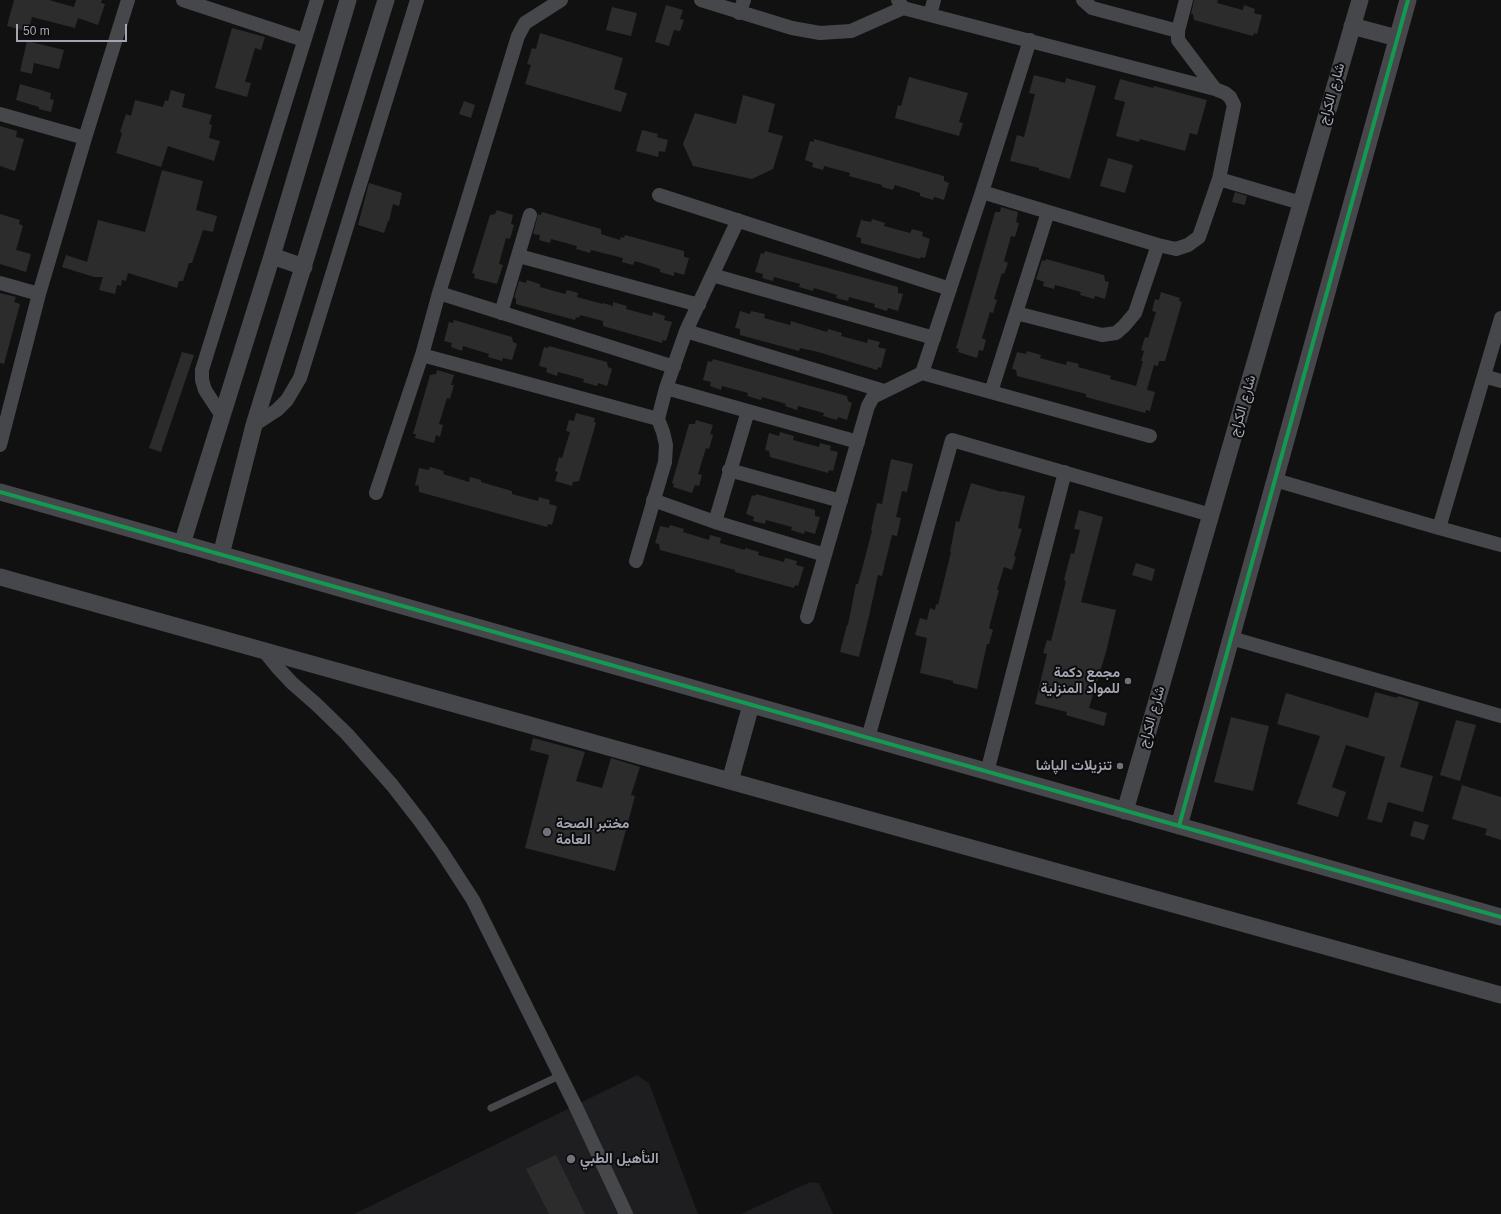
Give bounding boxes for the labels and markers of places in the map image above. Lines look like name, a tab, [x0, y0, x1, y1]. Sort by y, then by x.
place label: مجمع دكمة للمواد المنزلية	[1041, 665, 1120, 698]
marker: مجمع دكمة للمواد المنزلية	[1123, 676, 1133, 686]
place label: تنزيلات الپاشا	[1036, 758, 1112, 774]
marker: تنزيلات الپاشا	[1115, 761, 1125, 771]
place label: مختبر الصحة العامة	[556, 816, 629, 848]
marker: مختبر الصحة العامة	[541, 826, 553, 838]
place label: التأهيل الطبي	[580, 1151, 659, 1167]
marker: التأهيل الطبي	[565, 1153, 577, 1165]

